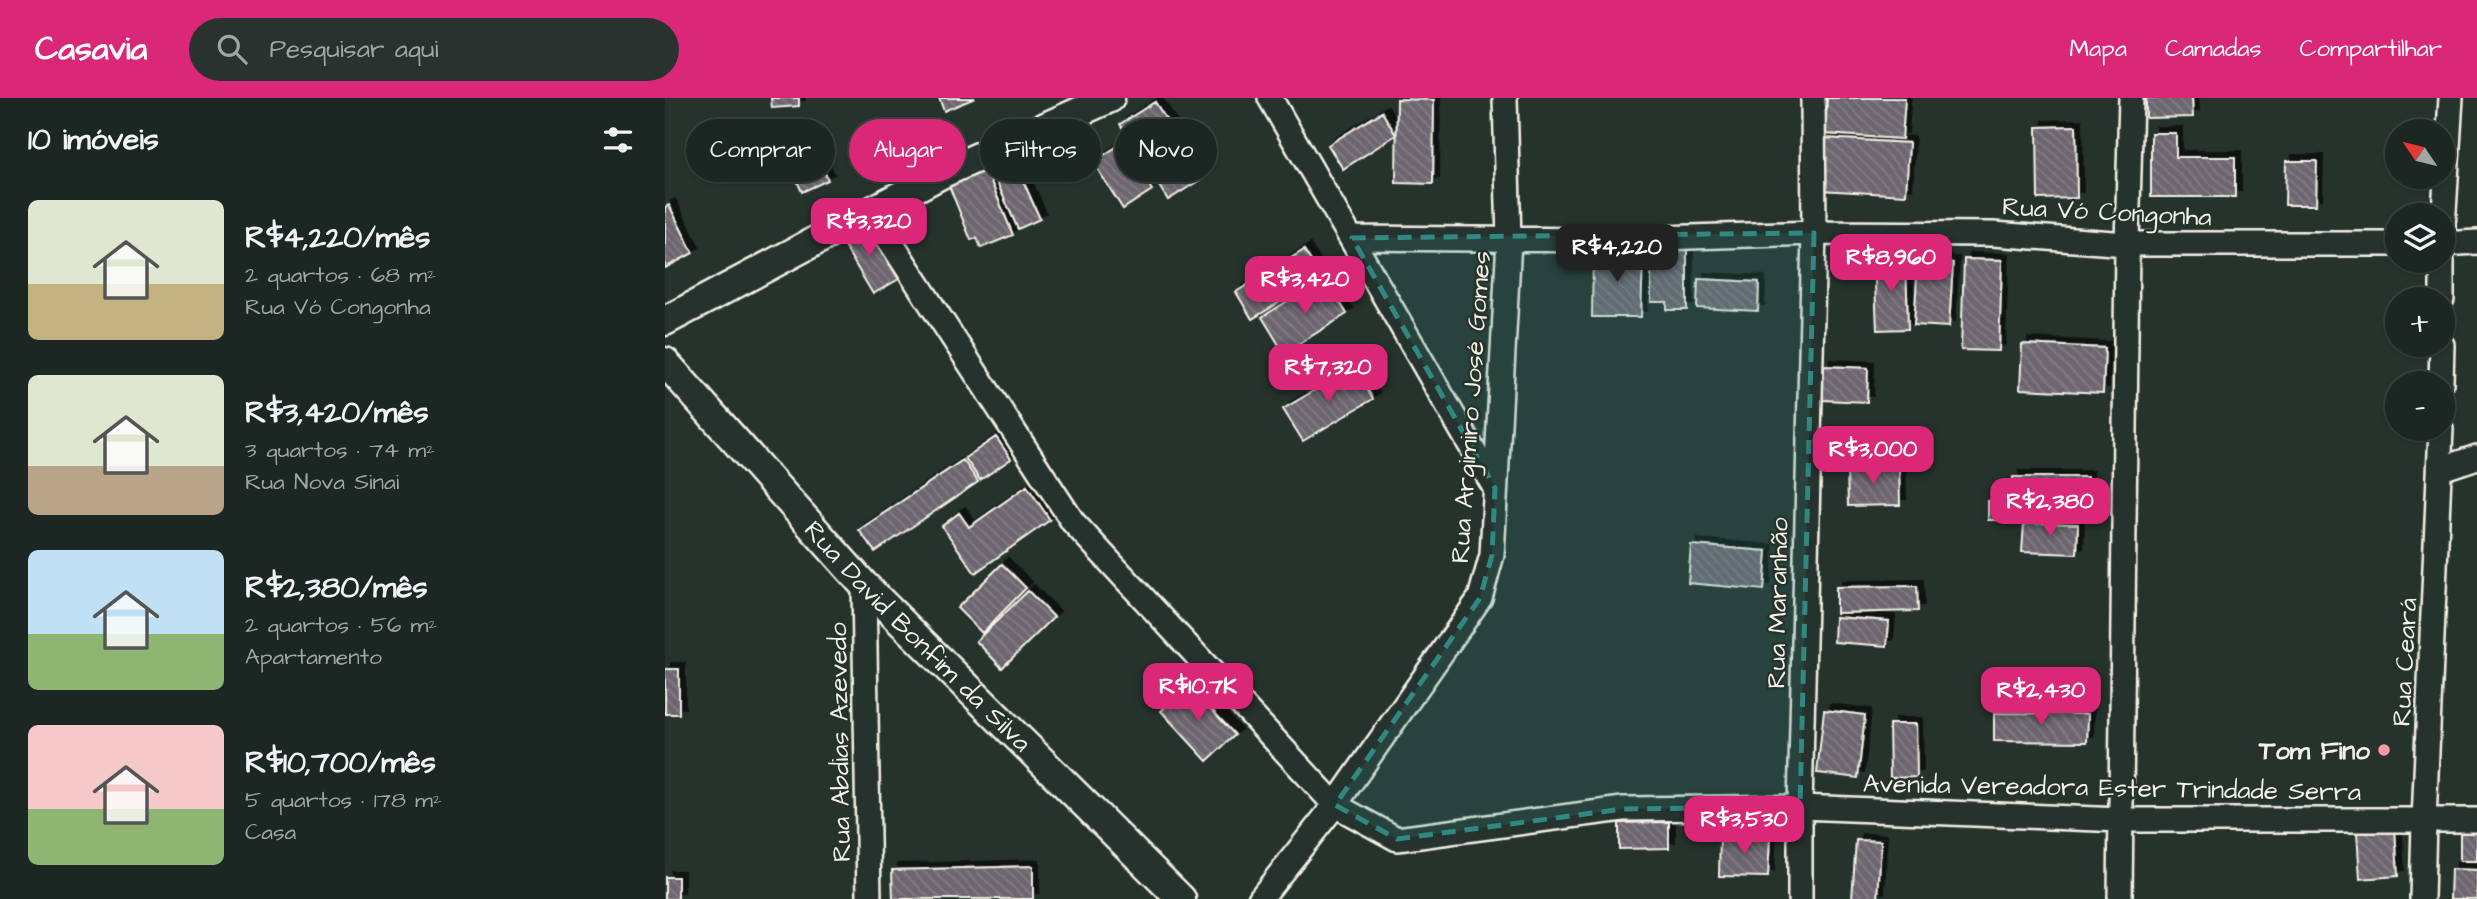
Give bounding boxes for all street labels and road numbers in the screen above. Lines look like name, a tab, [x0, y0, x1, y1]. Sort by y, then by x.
street label: Rua Vó Congonha	[2001, 189, 2213, 237]
street label: Rua Argimiro José Gomes	[1442, 250, 1502, 565]
street label: Rua David Bonfim da Silva	[796, 513, 1039, 760]
street label: Rua Maranhão	[1759, 517, 1797, 689]
street label: Rua Ceará	[2384, 597, 2426, 727]
street label: Rua Abdias Azevedo	[820, 621, 860, 862]
street label: Avenida Vereadora Ester Trindade Serra	[1863, 766, 2361, 810]

